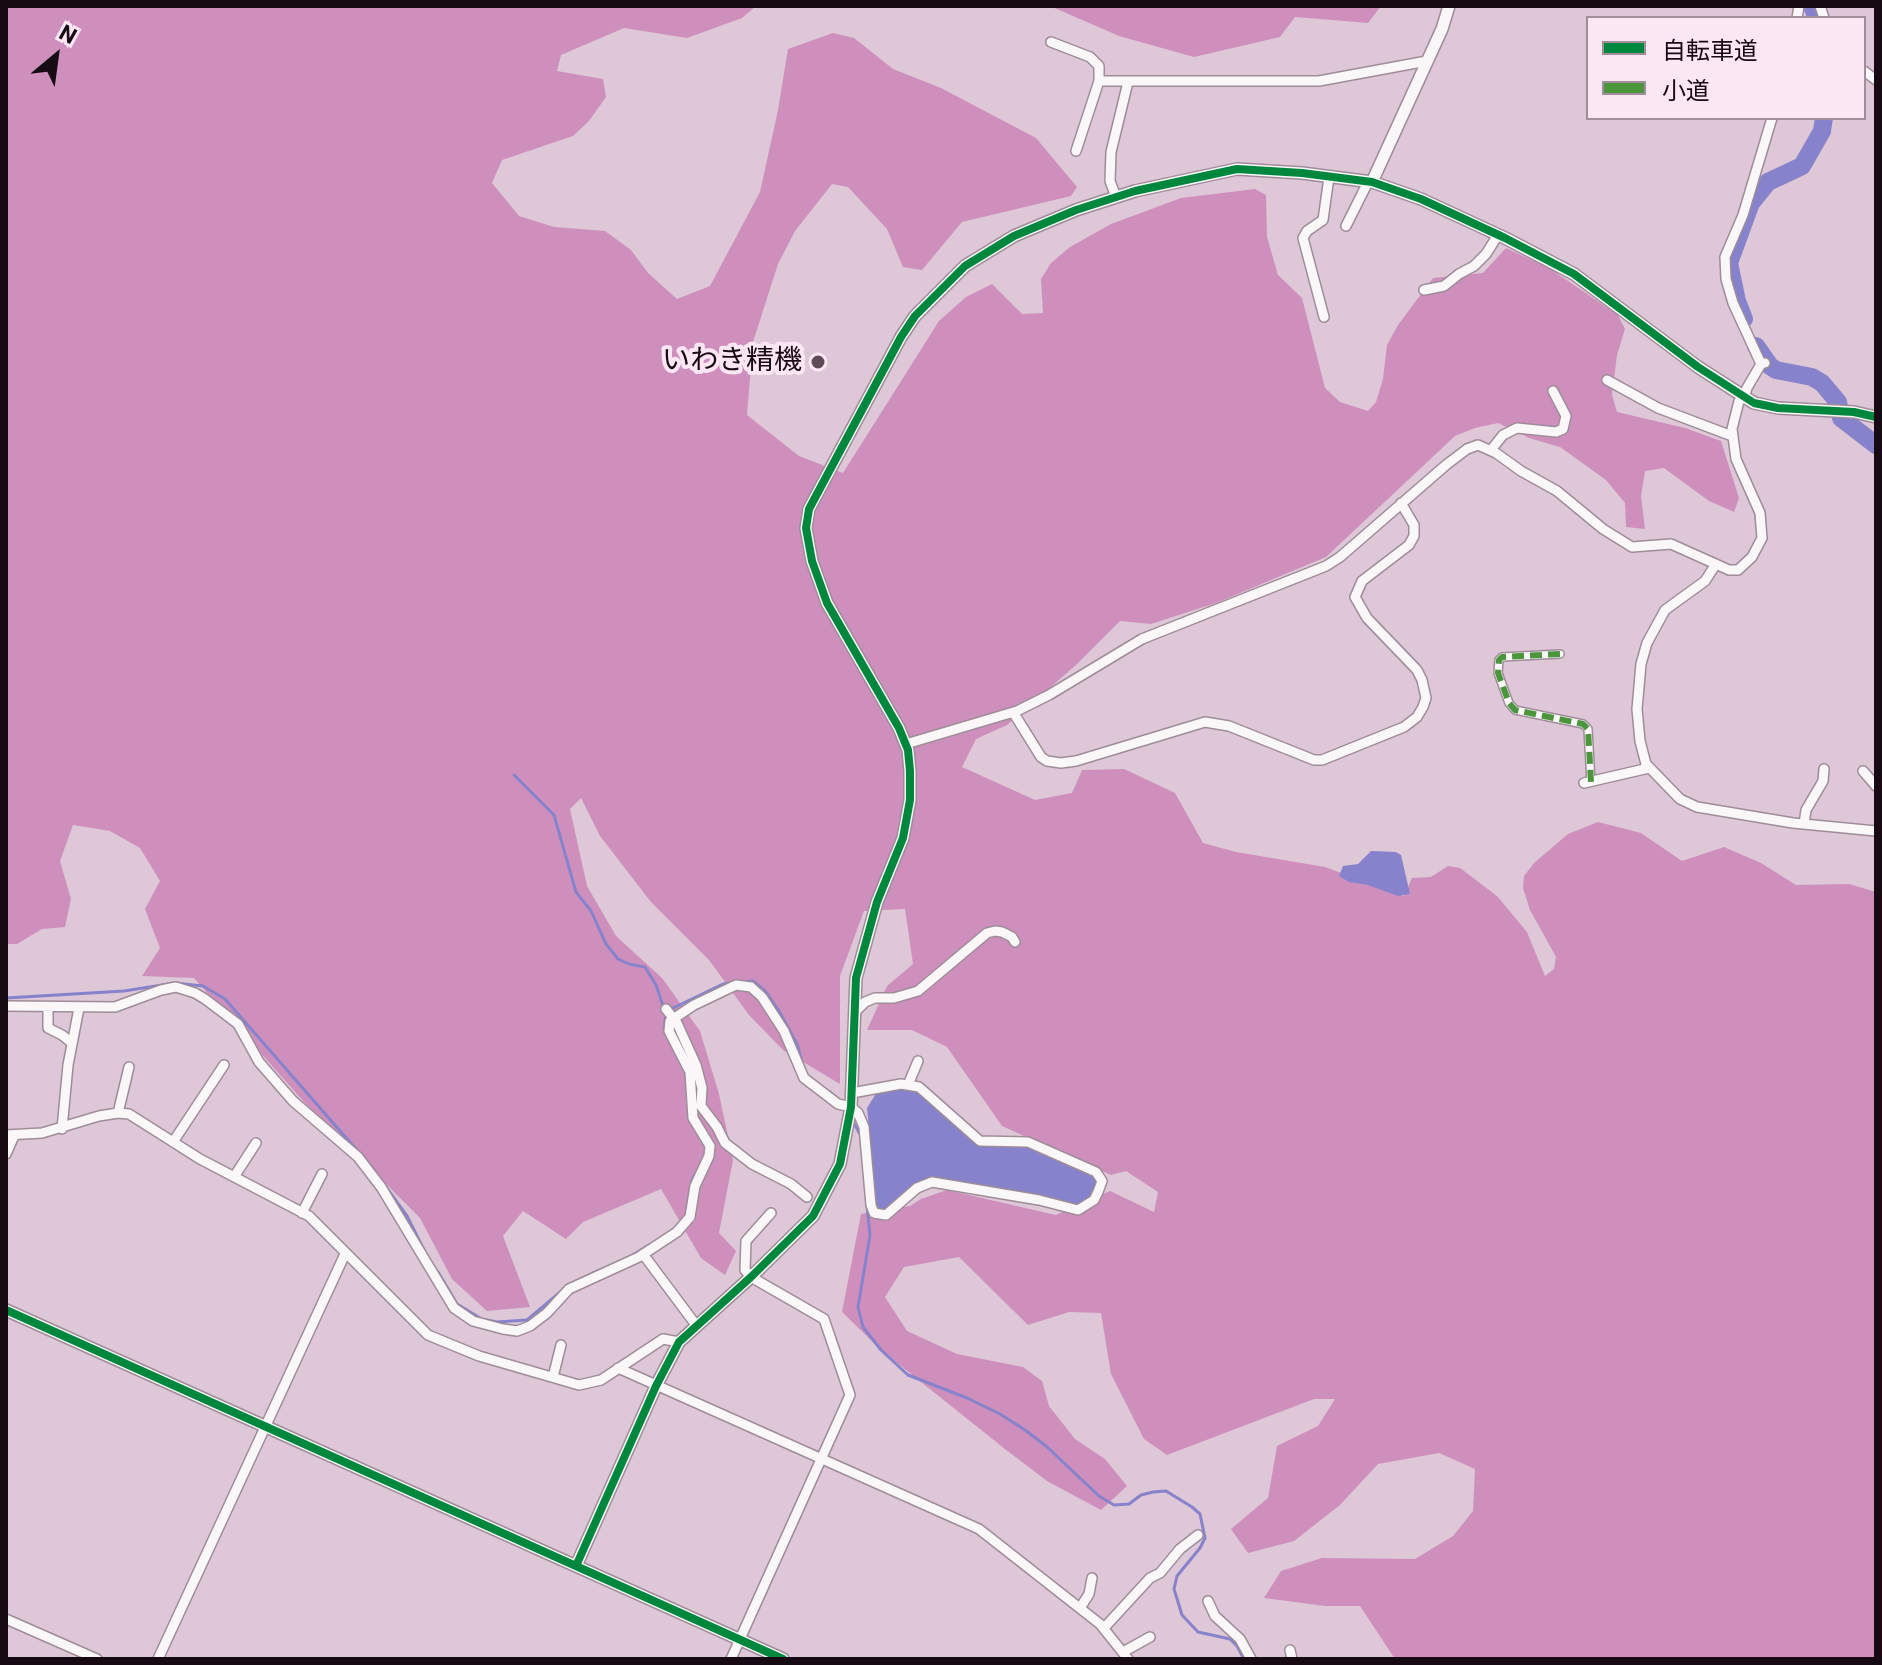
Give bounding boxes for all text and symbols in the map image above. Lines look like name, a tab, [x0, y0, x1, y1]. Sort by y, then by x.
north arrow	[16, 16, 96, 96]
legend	[1586, 16, 1866, 120]
text: N	[55, 20, 81, 49]
text: 自転車道	[1662, 37, 1758, 65]
text: 小道	[1662, 77, 1710, 105]
place label: いわき精機	[662, 345, 802, 379]
marker: いわき精機	[809, 353, 827, 371]

